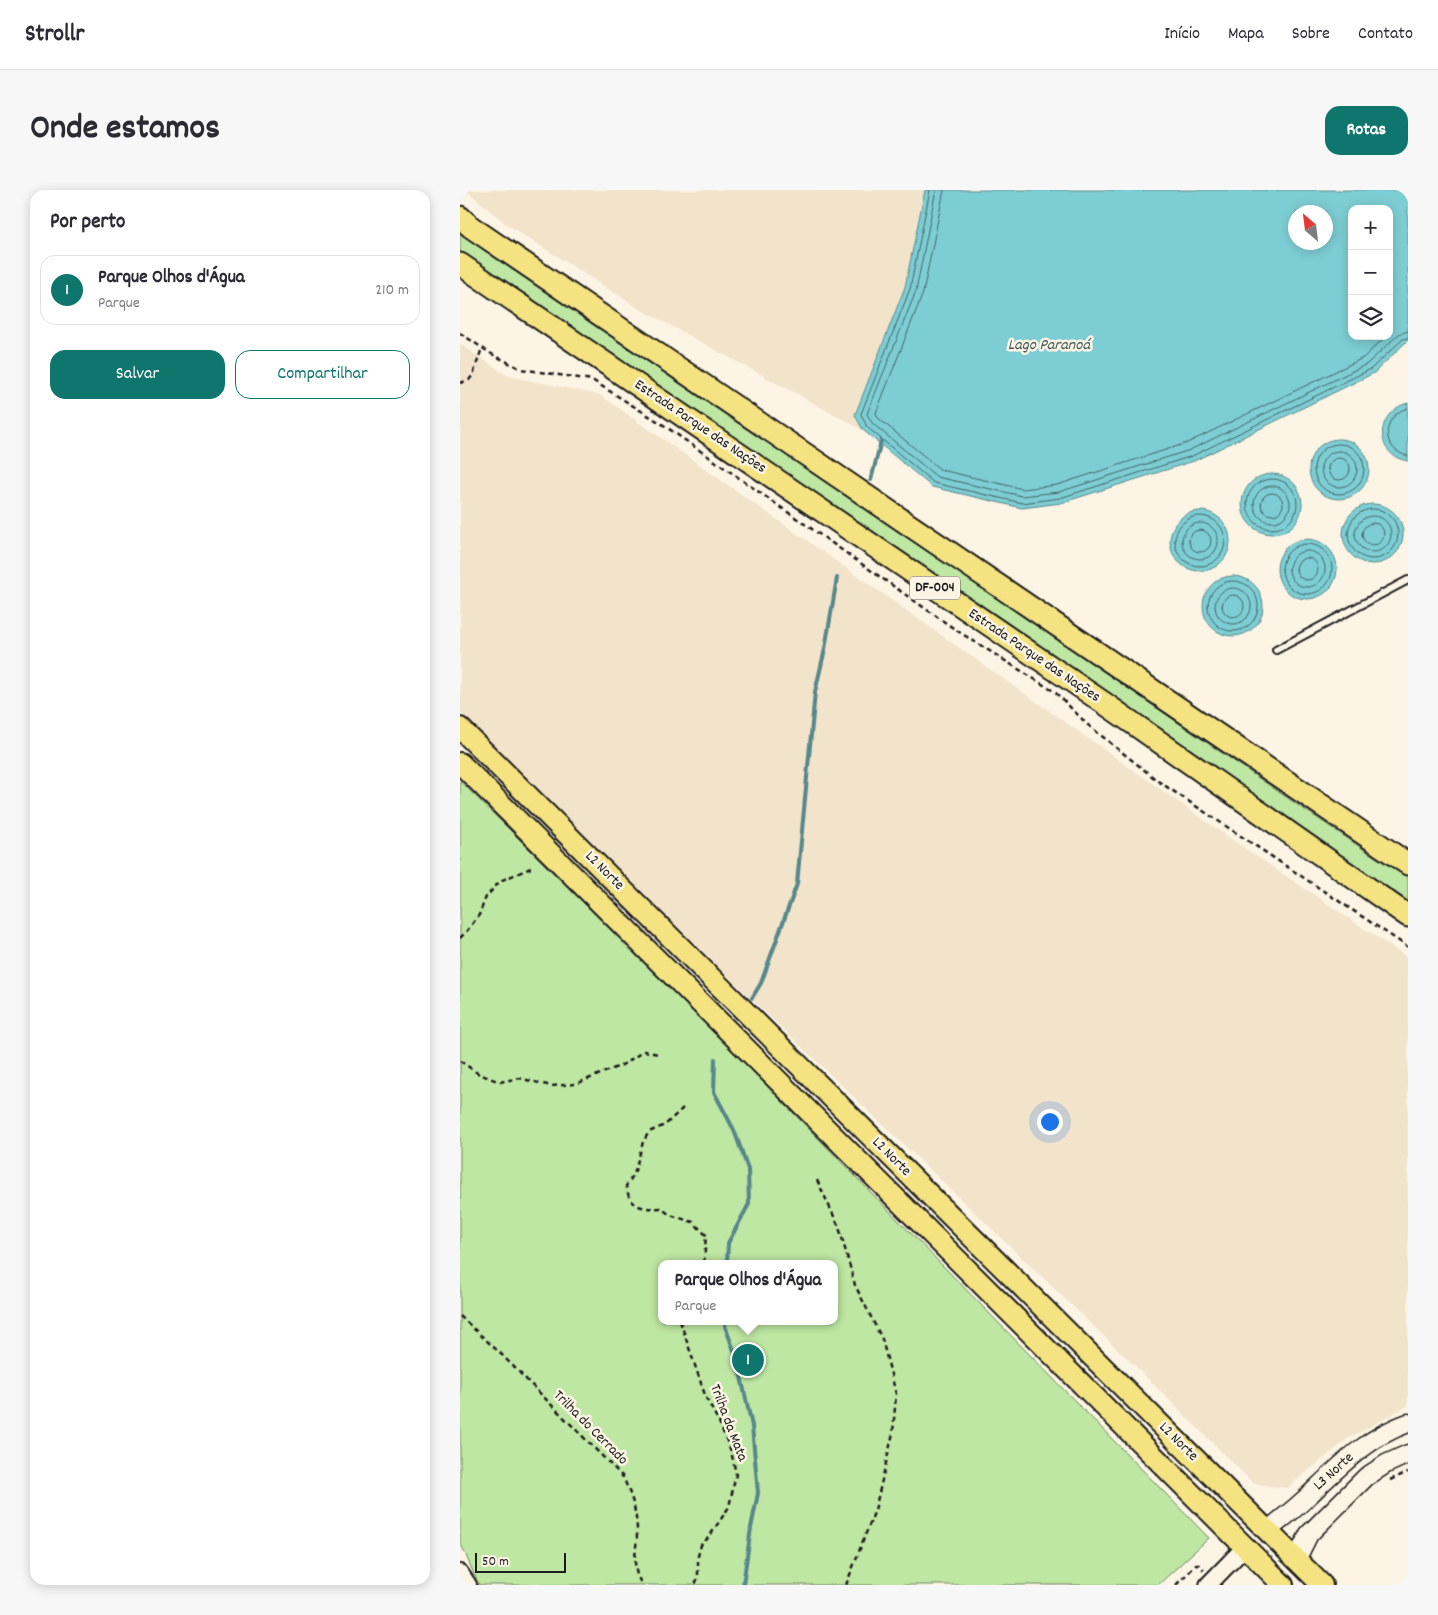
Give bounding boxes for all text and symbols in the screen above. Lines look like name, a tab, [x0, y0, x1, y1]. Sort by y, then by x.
text: Strollr	[25, 18, 84, 52]
text: Início	[1164, 22, 1200, 47]
text: Mapa	[1228, 22, 1264, 47]
text: Sobre	[1292, 22, 1330, 47]
text: Contato	[1358, 22, 1413, 47]
text: Onde estamos	[30, 105, 220, 155]
button: Rotas	[1325, 106, 1408, 155]
north arrow	[1288, 205, 1333, 250]
map controls	[1348, 205, 1393, 340]
button: +	[1348, 205, 1393, 250]
text: Por perto	[50, 208, 125, 238]
button: −	[1348, 250, 1393, 295]
text: Parque Olhos d'Água	[98, 265, 245, 292]
text: 1	[65, 279, 69, 302]
text: 210 m	[375, 279, 409, 302]
text: Parque	[98, 292, 140, 315]
button: layers	[1348, 295, 1393, 340]
water label: Lago Paranoá	[1008, 334, 1092, 357]
button: Salvar	[50, 350, 225, 399]
button: Compartilhar	[235, 350, 410, 399]
street label: Estrada Parque das Nações	[629, 374, 771, 480]
road number: DF-004	[910, 576, 960, 599]
street label: Estrada Parque das Nações	[963, 603, 1105, 709]
street label: L2 Norte	[579, 846, 629, 896]
your location	[1037, 1109, 1063, 1135]
street label: L2 Norte	[866, 1132, 916, 1182]
popup	[658, 1260, 838, 1325]
text: Parque Olhos d'Água	[675, 1268, 821, 1295]
text: Parque	[675, 1295, 716, 1318]
pin: 1	[732, 1341, 764, 1379]
street label: Trilha da Mata	[703, 1381, 753, 1466]
street label: Trilha do Cerrado	[547, 1385, 633, 1471]
street label: L2 Norte	[1153, 1417, 1203, 1467]
street label: L3 Norte	[1309, 1447, 1359, 1496]
scale bar	[475, 1550, 566, 1573]
text: 50 m	[482, 1552, 509, 1572]

